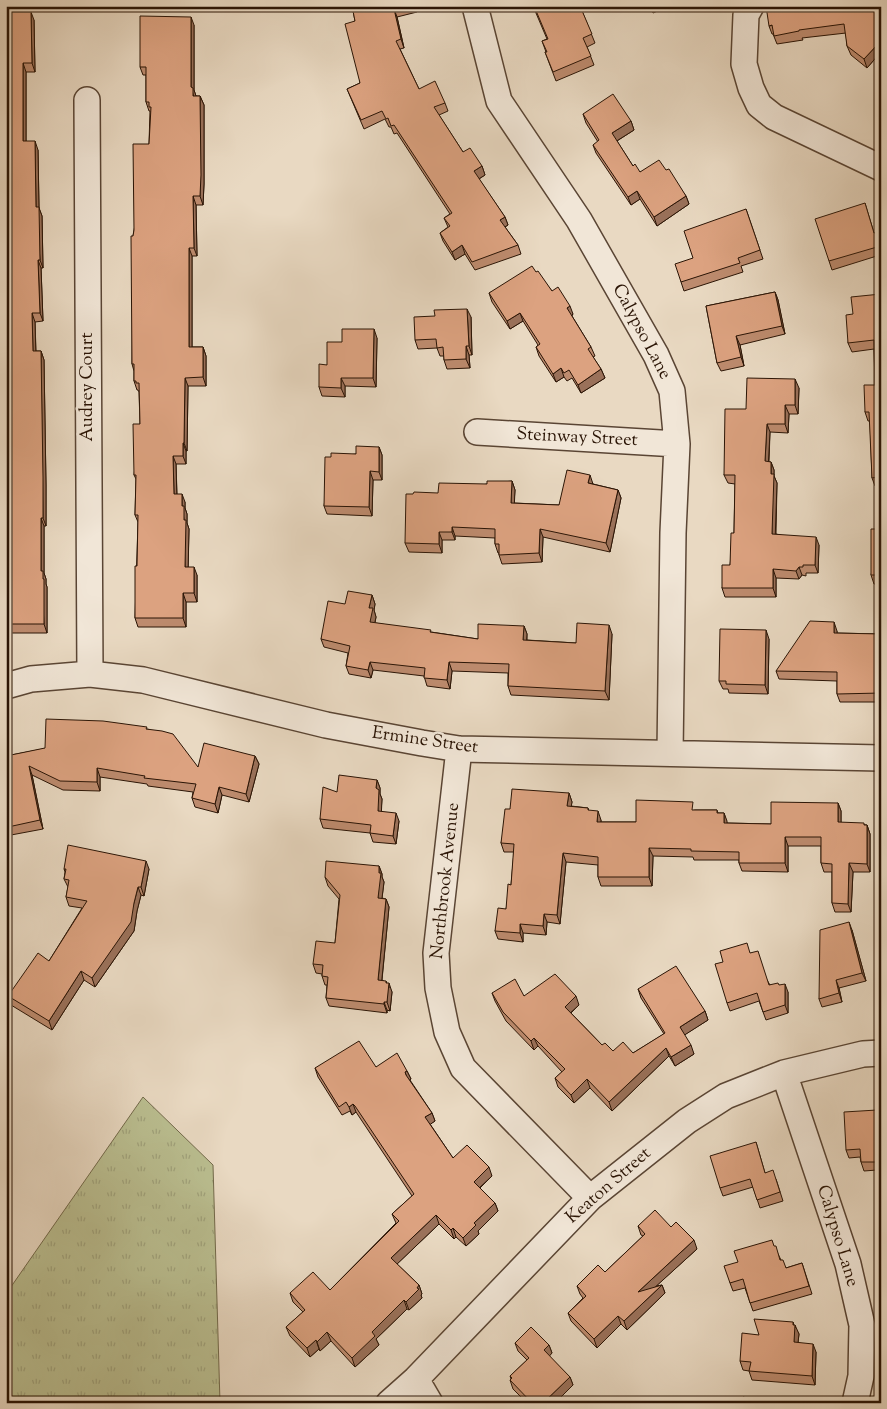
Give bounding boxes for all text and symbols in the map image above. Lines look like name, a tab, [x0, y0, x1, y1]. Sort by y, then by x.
street label: Calypso Lane	[605, 279, 677, 385]
street label: Audrey Court	[75, 332, 101, 442]
street label: Steinway Street	[516, 422, 638, 454]
street label: Ermine Street	[370, 721, 480, 761]
street label: Northbrook Avenue	[425, 801, 467, 961]
street label: Keaton Street	[561, 1142, 657, 1230]
street label: Calypso Lane	[809, 1182, 865, 1290]

